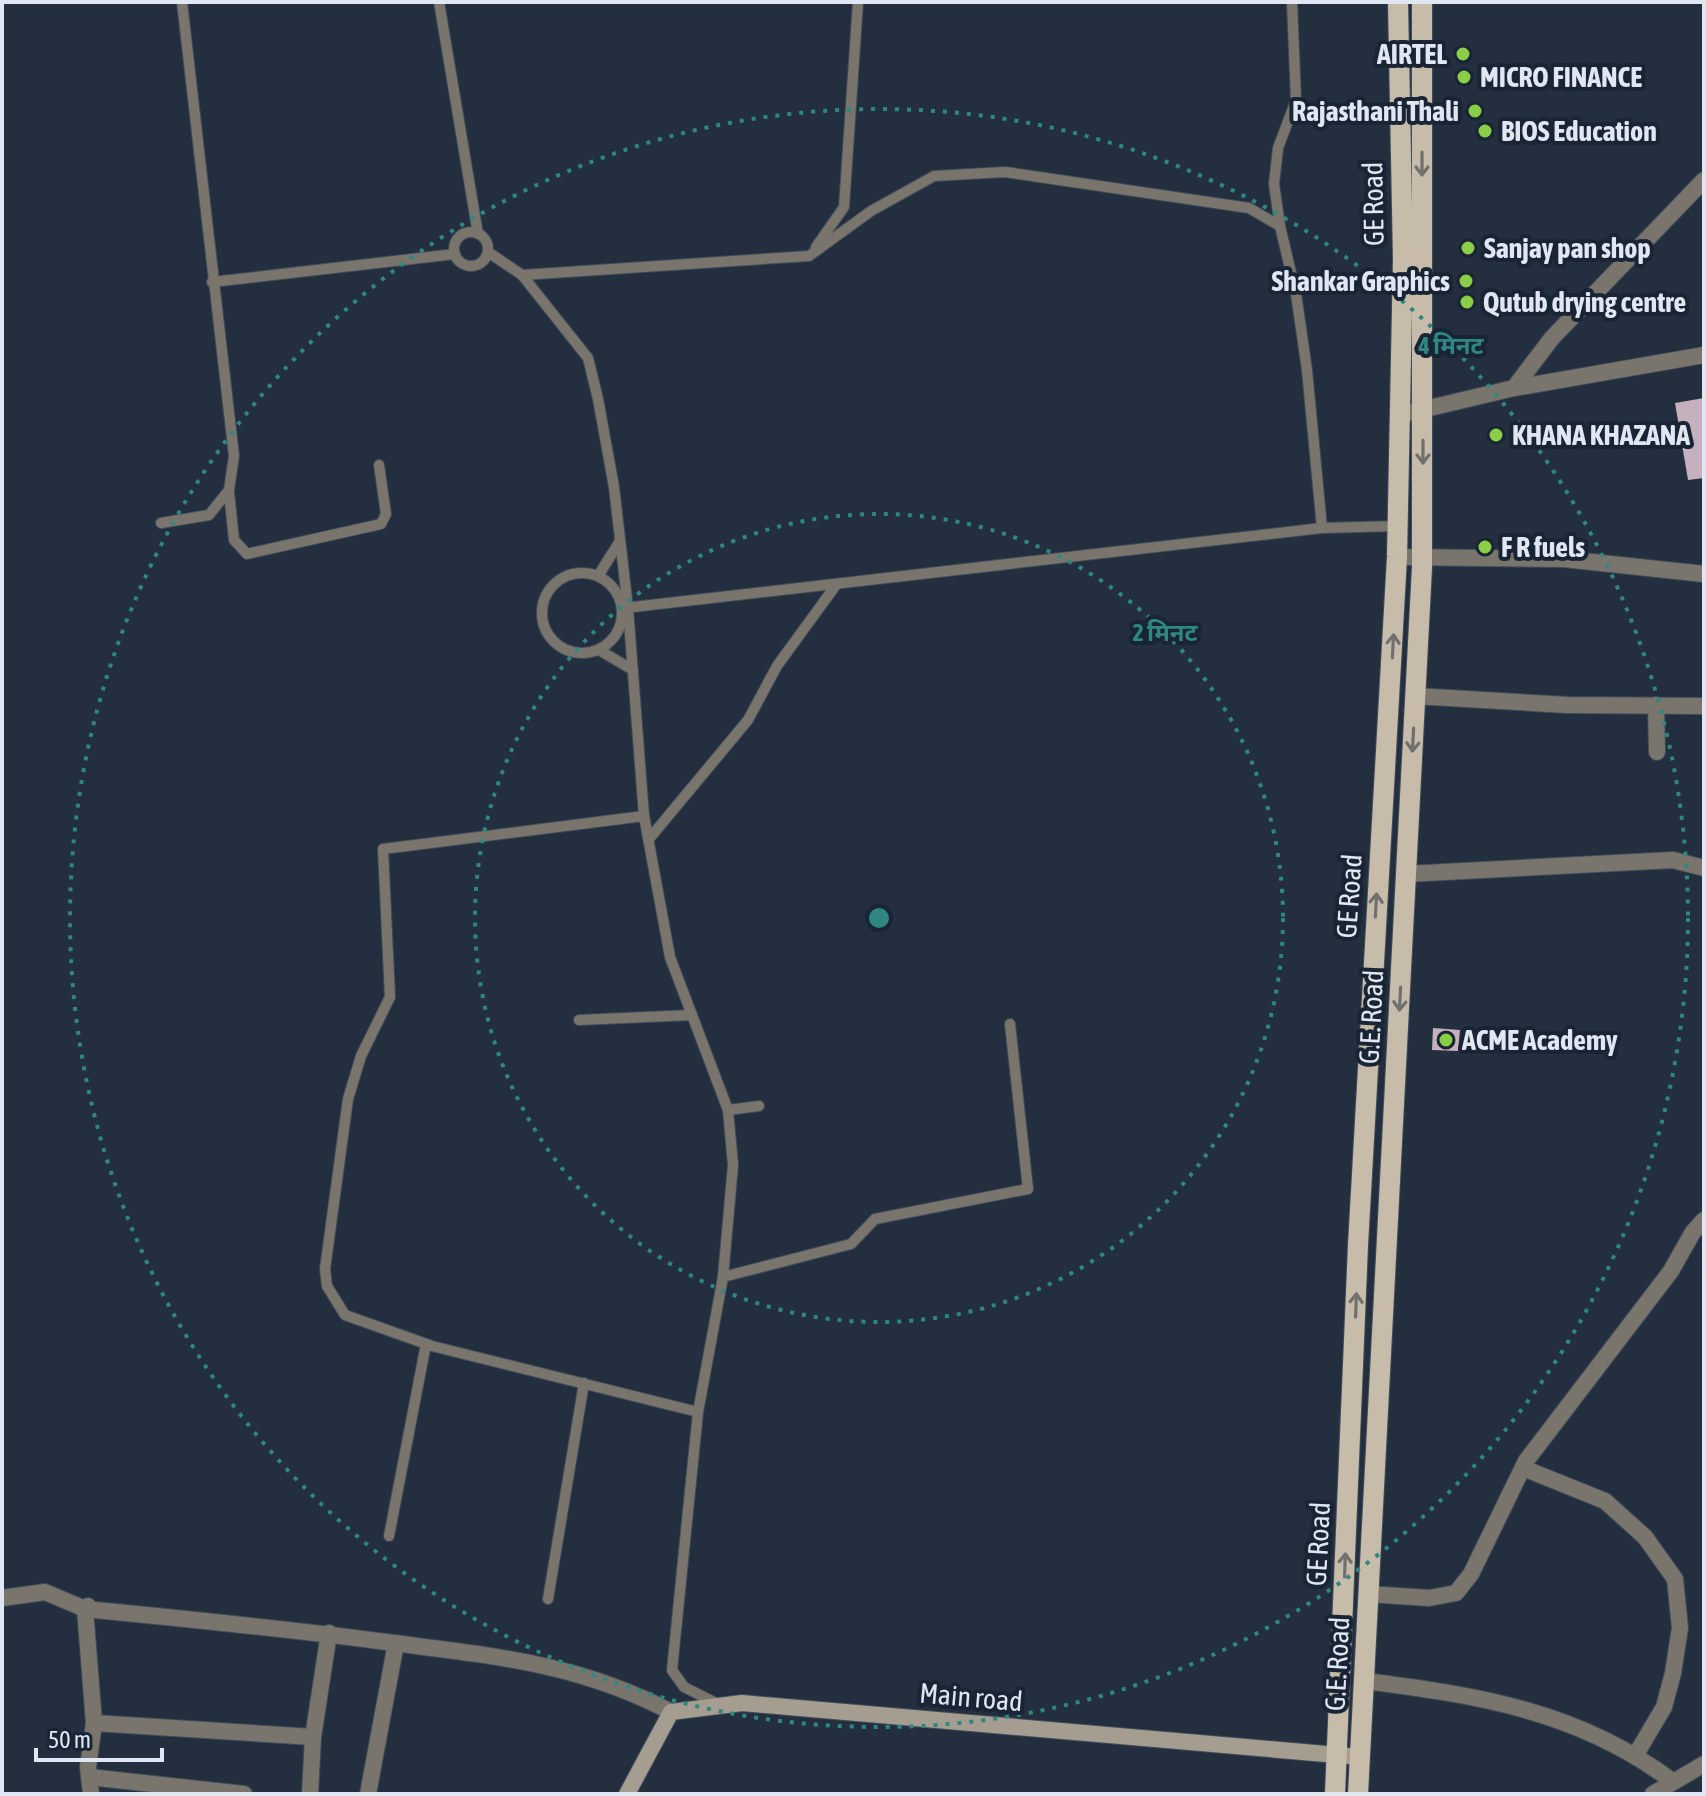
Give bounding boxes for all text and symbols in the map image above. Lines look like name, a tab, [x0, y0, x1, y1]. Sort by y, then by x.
place label: AIRTEL	[1376, 38, 1447, 70]
marker: AIRTEL	[1454, 45, 1472, 63]
place label: MICRO FINANCE	[1480, 61, 1642, 93]
marker: MICRO FINANCE	[1455, 68, 1473, 86]
place label: Rajasthani Thali	[1292, 95, 1459, 127]
marker: Rajasthani Thali	[1466, 102, 1484, 120]
place label: BIOS Education	[1501, 115, 1657, 147]
marker: BIOS Education	[1476, 122, 1494, 140]
one-way arrow	[1414, 150, 1430, 177]
street label: GE Road	[1356, 162, 1390, 246]
place label: Sanjay pan shop	[1484, 232, 1651, 264]
marker: Sanjay pan shop	[1459, 239, 1477, 257]
place label: Shankar Graphics	[1272, 265, 1450, 297]
marker: Shankar Graphics	[1457, 272, 1475, 290]
place label: Qutub drying centre	[1483, 286, 1686, 318]
marker: Qutub drying centre	[1458, 293, 1476, 311]
text: 4 मिनट	[1418, 332, 1485, 359]
place label: KHANA KHAZANA	[1512, 419, 1690, 451]
marker: KHANA KHAZANA	[1487, 426, 1505, 444]
one-way arrow	[1415, 438, 1431, 465]
place label: F R fuels	[1501, 531, 1585, 563]
marker: F R fuels	[1476, 538, 1494, 556]
text: 2 मिनट	[1133, 619, 1199, 646]
one-way arrow	[1385, 633, 1400, 660]
one-way arrow	[1405, 726, 1420, 753]
street label: GE Road	[1330, 853, 1368, 939]
one-way arrow	[1369, 892, 1384, 919]
centre of rings	[865, 904, 893, 932]
street label: G.E. Road	[1353, 969, 1389, 1065]
one-way arrow	[1392, 985, 1407, 1012]
place label: ACME Academy	[1461, 1024, 1618, 1056]
marker: ACME Academy	[1437, 1031, 1455, 1049]
one-way arrow	[1349, 1292, 1364, 1319]
street label: GE Road	[1300, 1501, 1336, 1587]
one-way arrow	[1337, 1552, 1352, 1579]
street label: G.E. Road	[1319, 1616, 1355, 1712]
street label: Main road	[918, 1677, 1024, 1717]
scale bar	[36, 1712, 162, 1762]
text: 50 m	[48, 1726, 91, 1753]

